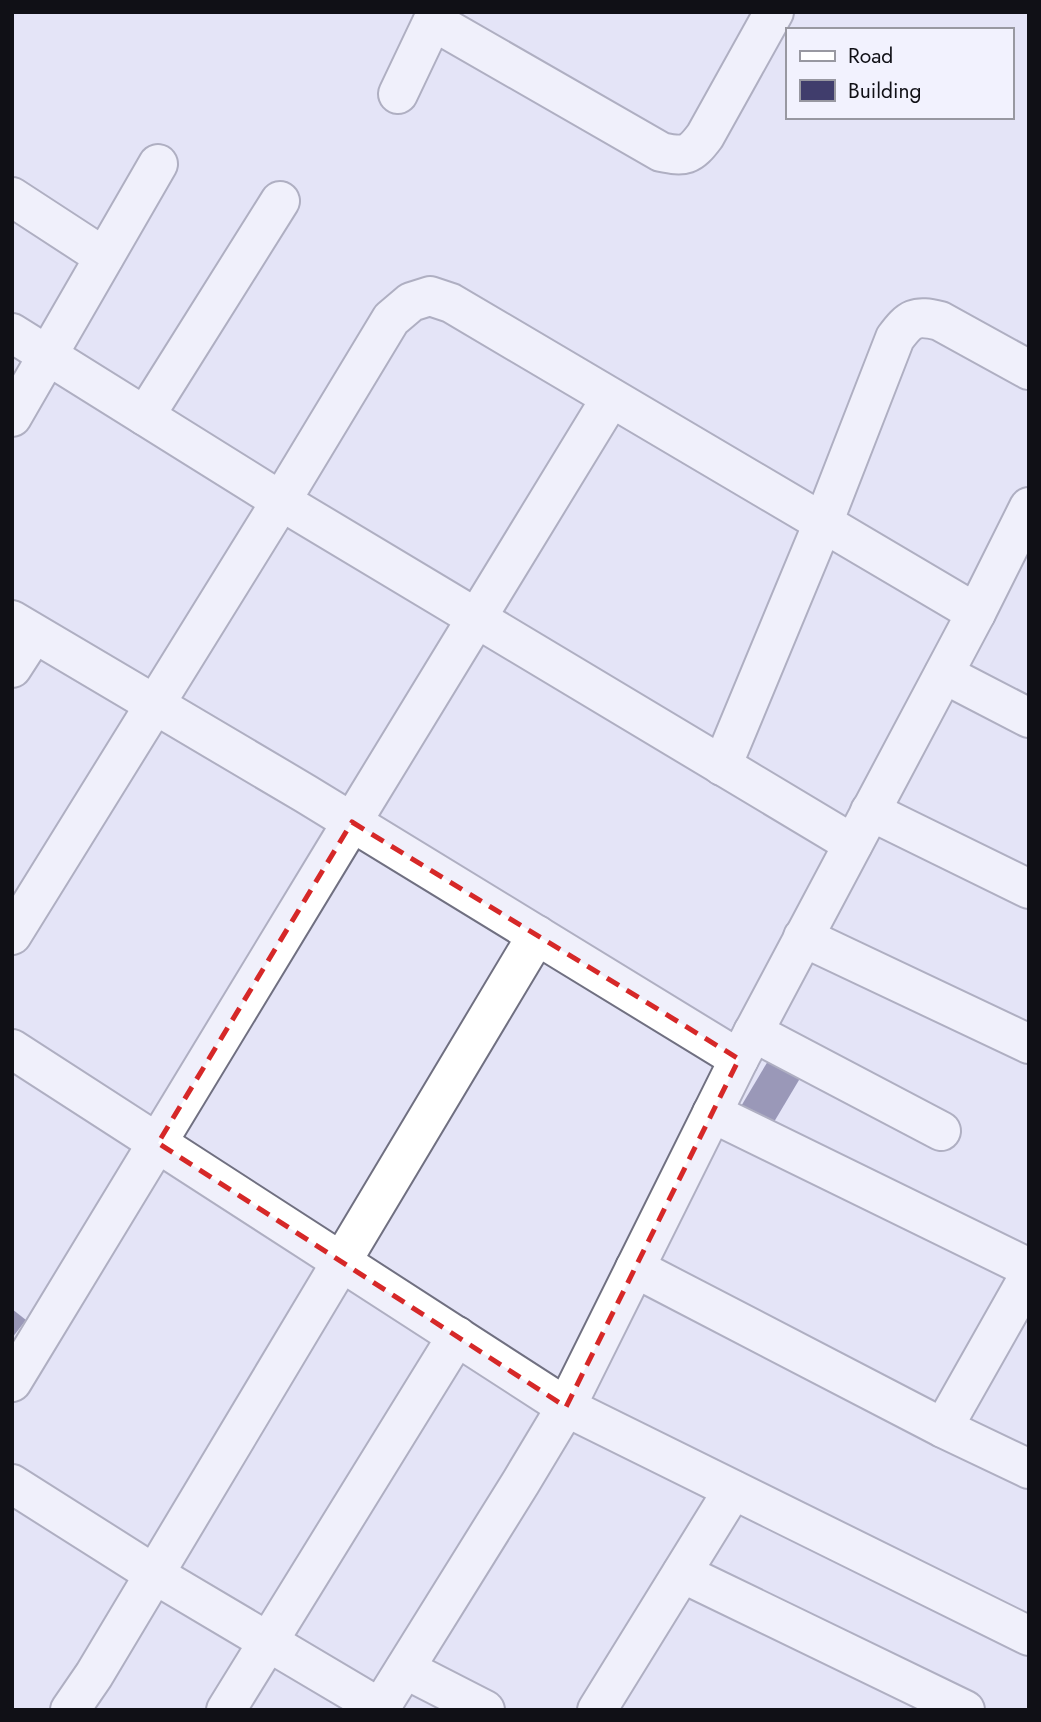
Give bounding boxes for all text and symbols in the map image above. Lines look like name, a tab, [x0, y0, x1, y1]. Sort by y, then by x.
legend	[786, 28, 1013, 119]
text: Road	[848, 41, 893, 71]
text: Building	[848, 76, 921, 106]

